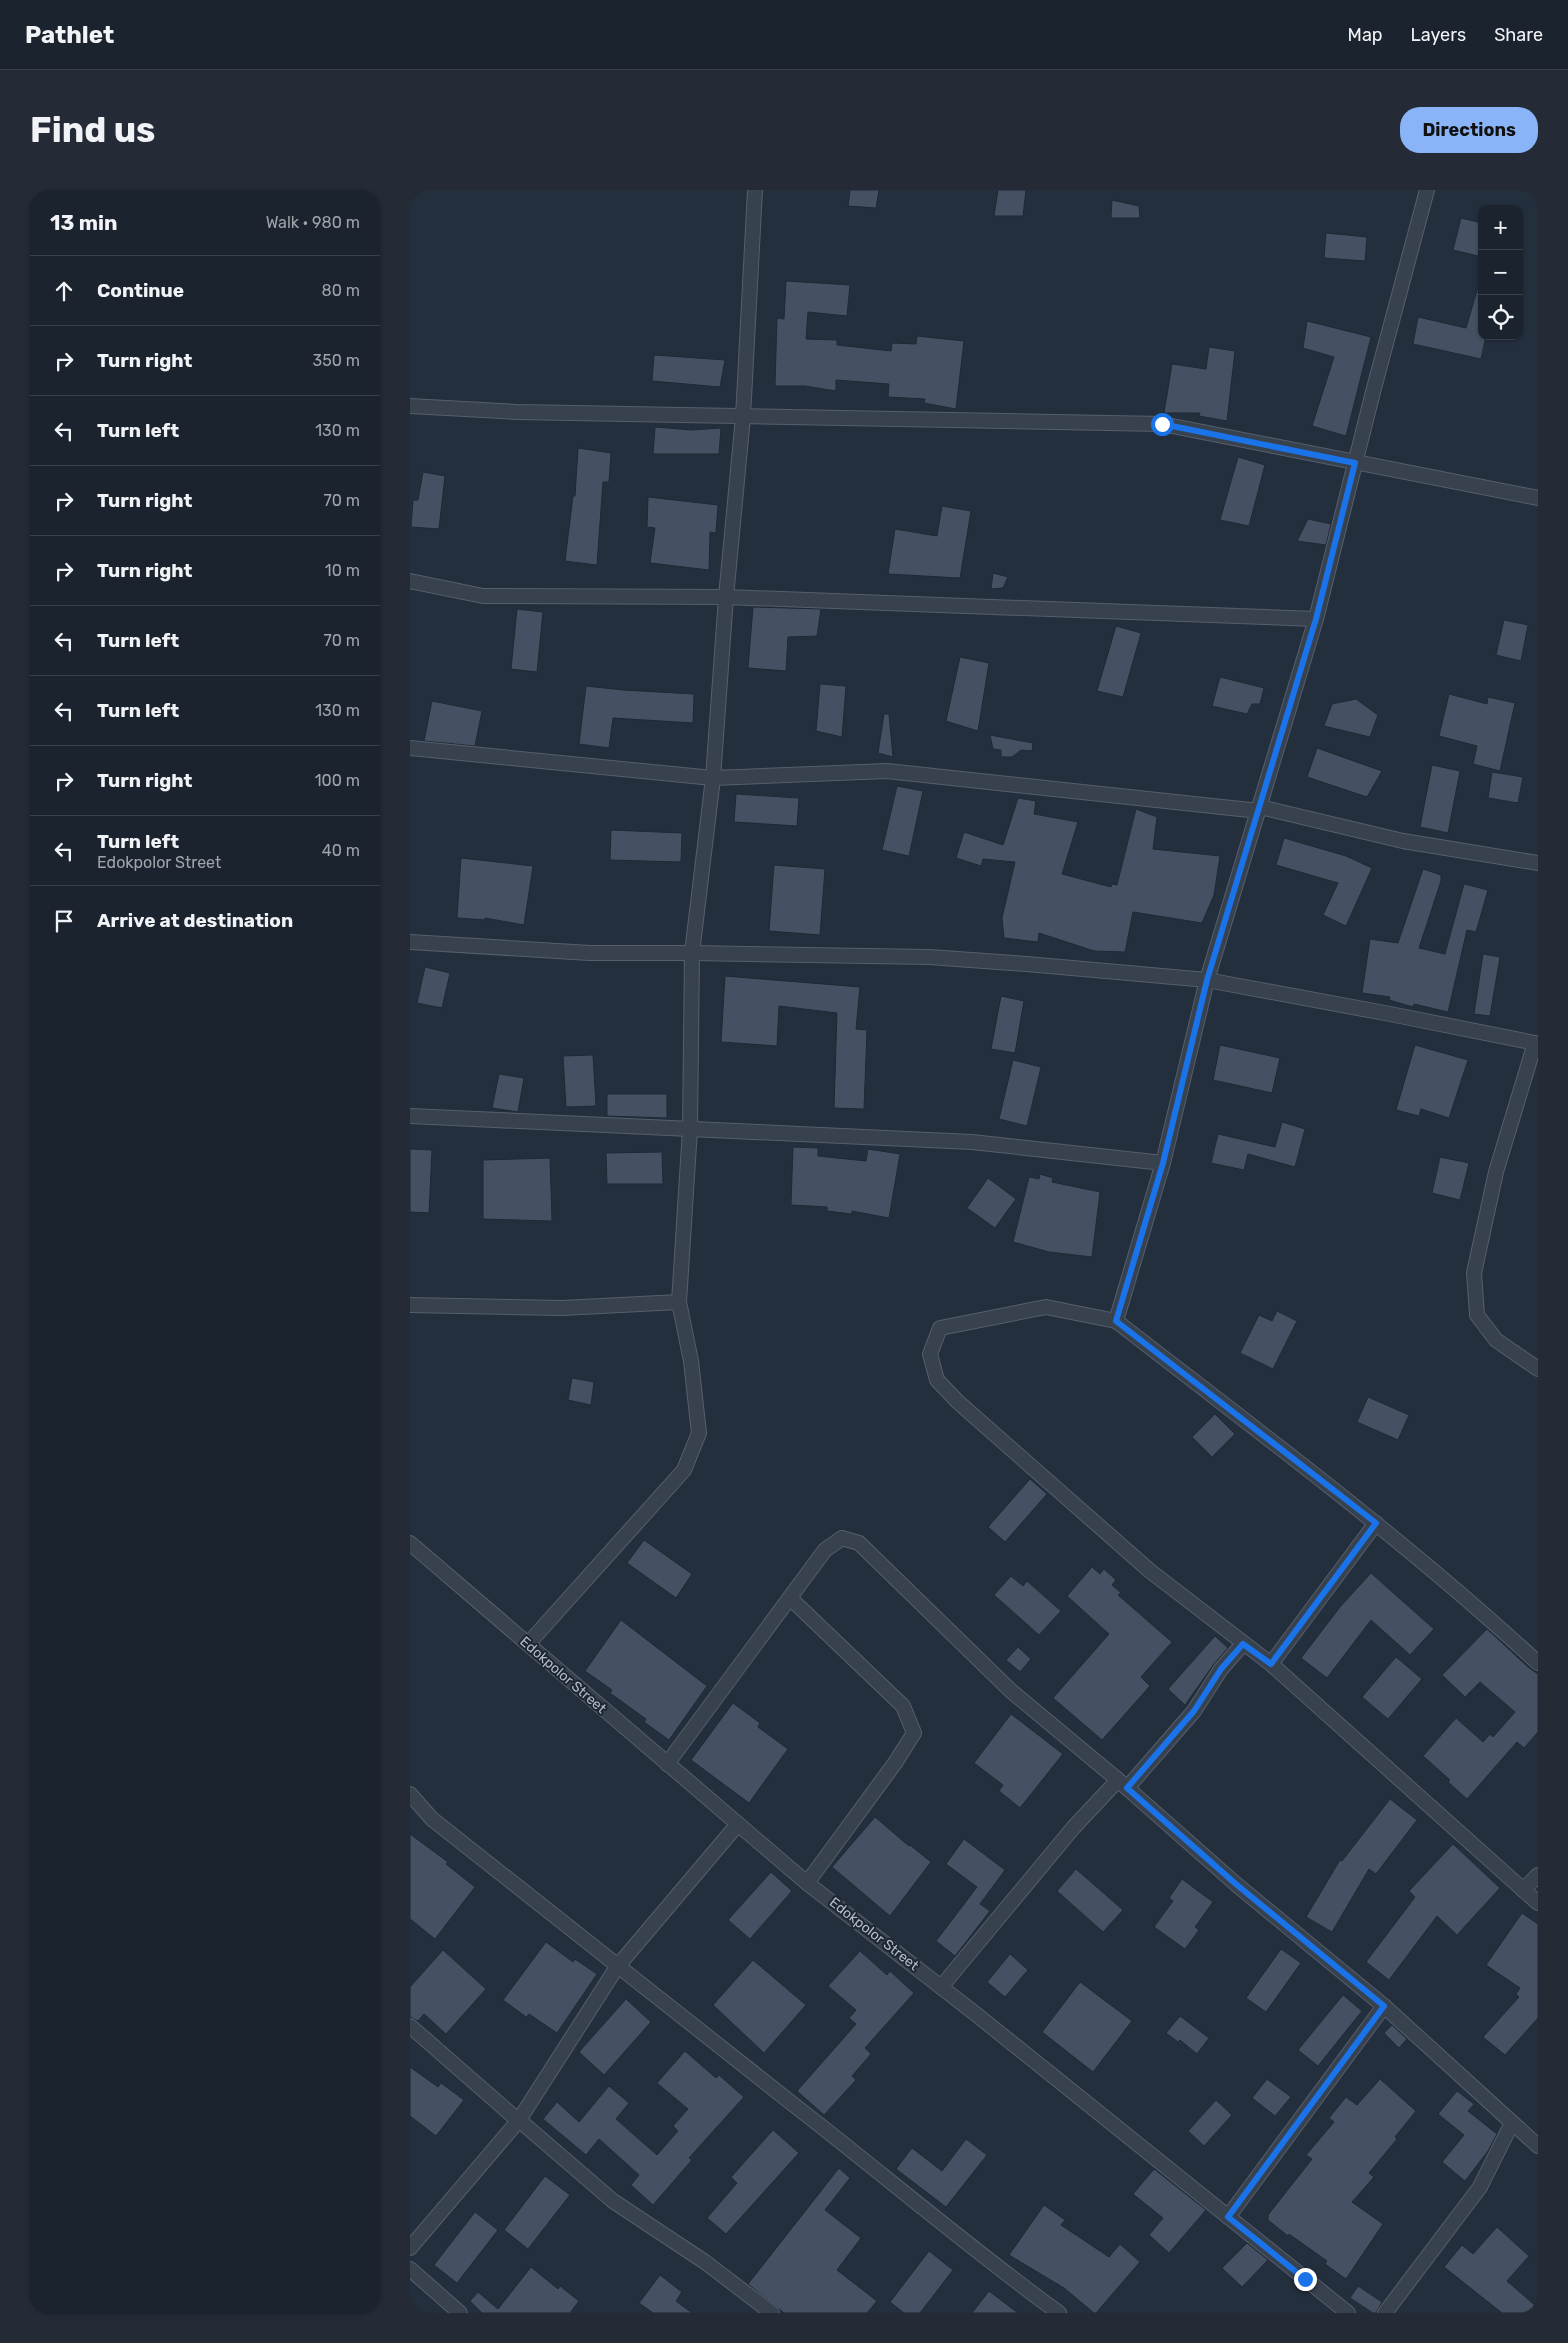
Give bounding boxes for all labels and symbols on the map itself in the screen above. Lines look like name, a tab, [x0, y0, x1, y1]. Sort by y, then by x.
route start	[1151, 413, 1174, 436]
street label: Edokpolor Street	[516, 1633, 610, 1717]
street label: Edokpolor Street	[826, 1894, 922, 1974]
route end	[1294, 2268, 1317, 2291]

